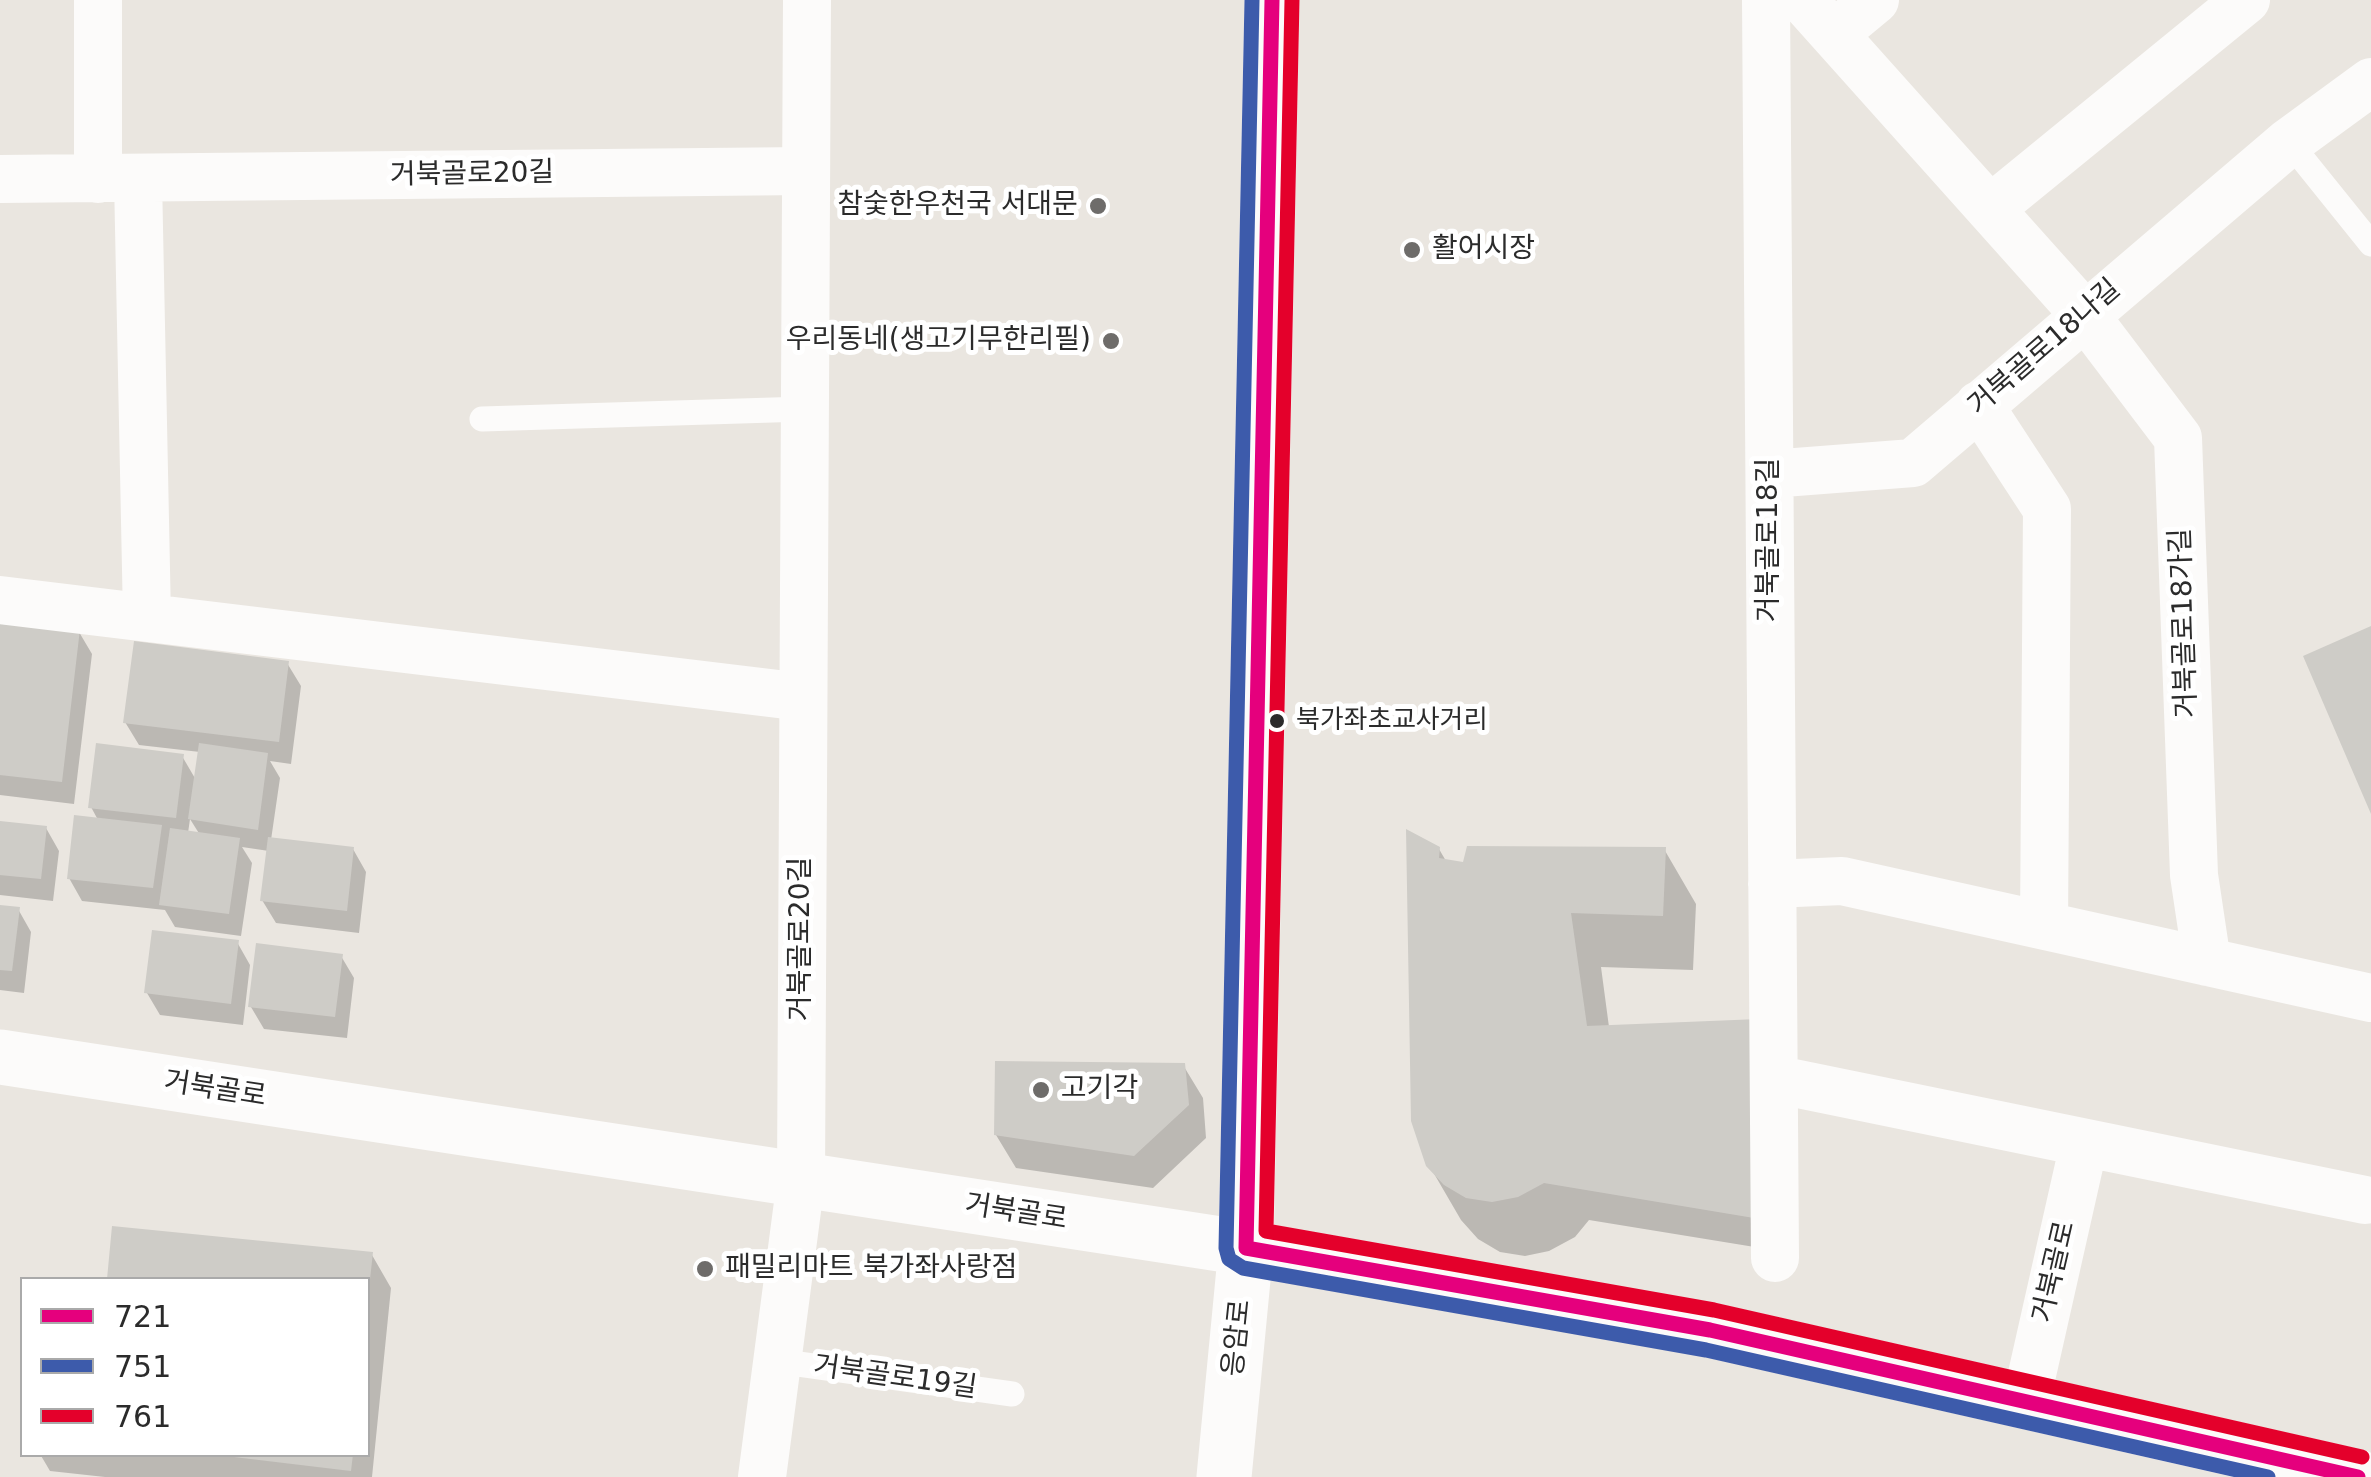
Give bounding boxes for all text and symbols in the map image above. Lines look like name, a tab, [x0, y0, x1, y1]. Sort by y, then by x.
street label: 거북골로20길	[390, 157, 554, 193]
place label: 참숯한우천국 서대문	[837, 189, 1078, 223]
marker: 참숯한우천국 서대문	[1087, 195, 1109, 217]
place label: 활어시장	[1432, 233, 1535, 267]
marker: 활어시장	[1401, 239, 1423, 261]
street label: 거북골로18나길	[1962, 273, 2128, 423]
place label: 우리동네(생고기무한리필)	[786, 324, 1091, 358]
marker: 우리동네(생고기무한리필)	[1100, 330, 1122, 352]
street label: 거북골로18길	[1753, 458, 1787, 622]
street label: 거북골로18가길	[2165, 527, 2205, 719]
place label: 북가좌초교사거리	[1296, 705, 1487, 737]
marker: 북가좌초교사거리	[1267, 711, 1287, 731]
street label: 거북골로20길	[785, 857, 819, 1021]
street label: 거북골로	[161, 1065, 269, 1115]
place label: 고기각	[1061, 1073, 1138, 1107]
marker: 고기각	[1030, 1079, 1052, 1101]
street label: 거북골로	[962, 1188, 1070, 1238]
street label: 거북골로	[2027, 1218, 2083, 1326]
place label: 패밀리마트 북가좌사랑점	[725, 1252, 1017, 1286]
marker: 패밀리마트 북가좌사랑점	[694, 1258, 716, 1280]
legend	[20, 1277, 370, 1457]
street label: 응암로	[1217, 1298, 1259, 1378]
text: 721	[114, 1299, 171, 1334]
text: 751	[114, 1349, 171, 1384]
street label: 거북골로19길	[811, 1350, 979, 1406]
text: 761	[114, 1399, 171, 1434]

